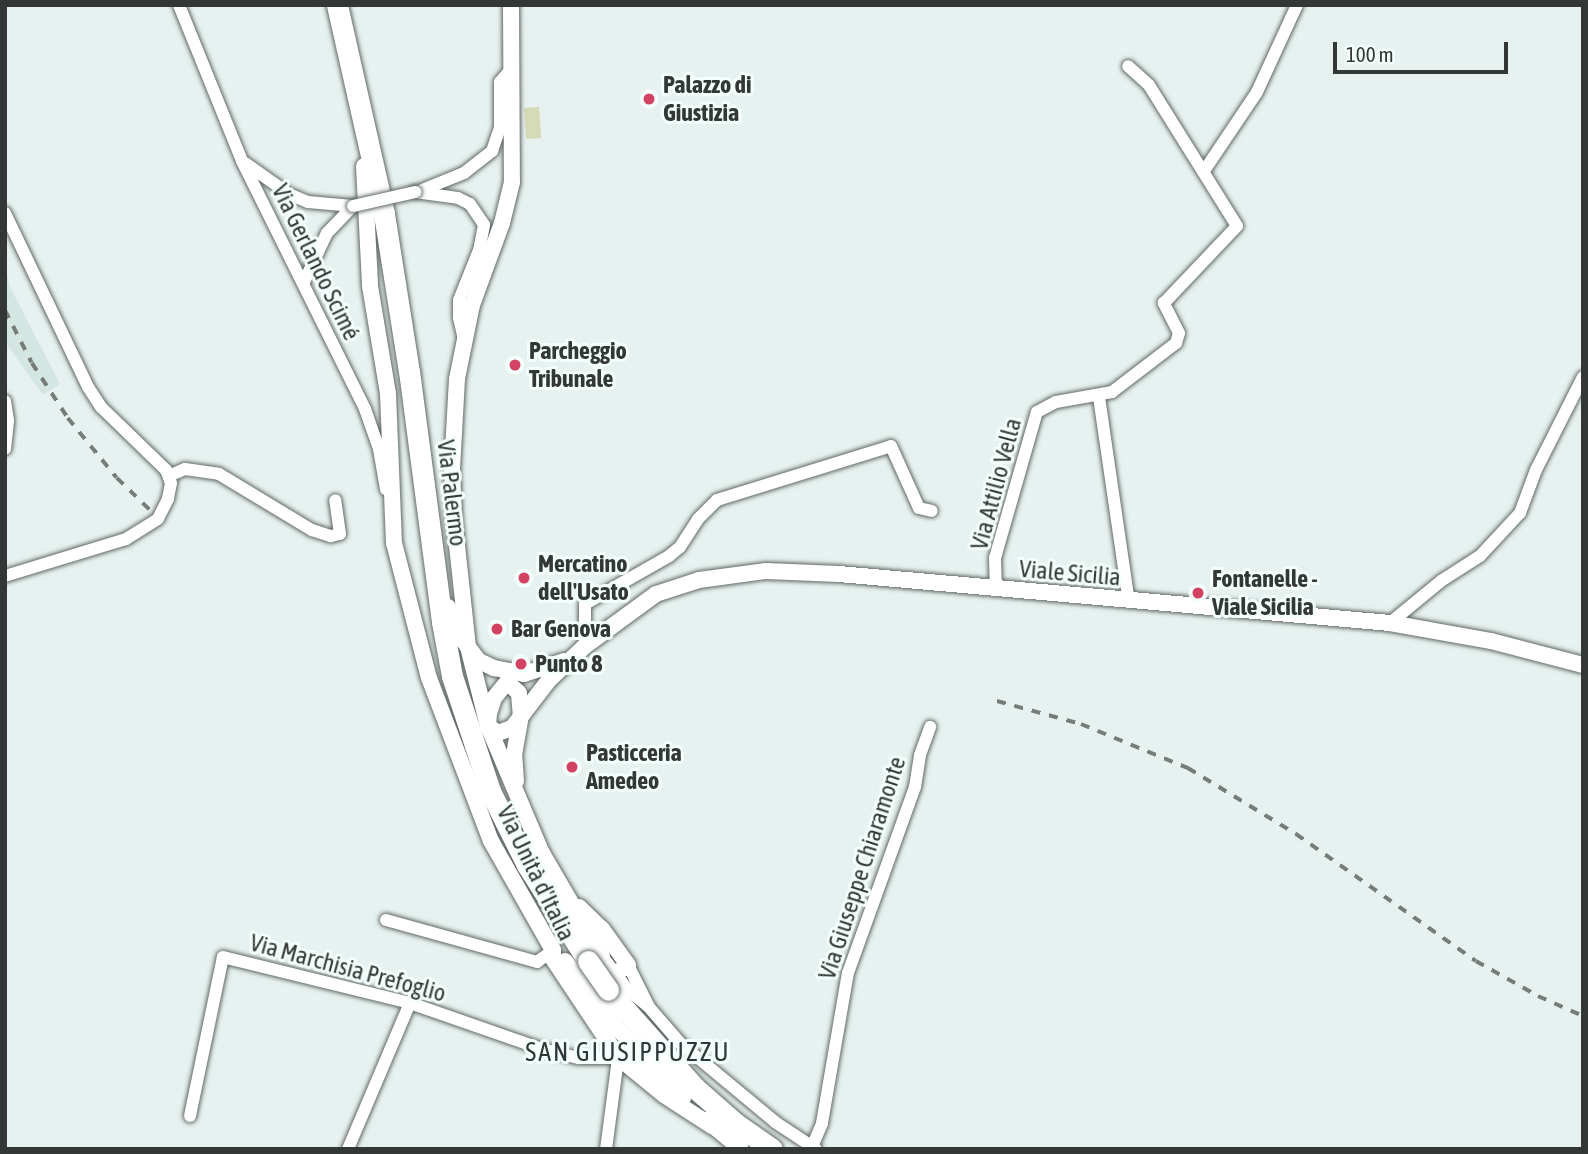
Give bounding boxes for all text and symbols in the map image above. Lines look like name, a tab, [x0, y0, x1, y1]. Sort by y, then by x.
scale bar	[1336, 28, 1511, 72]
text: 100 m	[1346, 42, 1394, 66]
place label: Palazzo di Giustizia	[663, 71, 751, 127]
marker: Palazzo di Giustizia	[641, 91, 657, 107]
street label: Via Gerlando Scimé	[266, 179, 366, 345]
place label: Parcheggio Tribunale	[529, 337, 627, 393]
marker: Parcheggio Tribunale	[507, 357, 523, 373]
street label: Via Attilio Vella	[965, 415, 1027, 553]
street label: Via Palermo	[431, 438, 473, 548]
place label: Mercatino dell'Usato	[538, 550, 629, 606]
street label: Viale Sicilia	[1018, 554, 1122, 592]
place label: Fontanelle - Viale Sicilia	[1212, 565, 1317, 621]
marker: Mercatino dell'Usato	[516, 570, 532, 586]
marker: Fontanelle - Viale Sicilia	[1190, 585, 1206, 601]
place label: Bar Genova	[511, 615, 611, 643]
marker: Bar Genova	[489, 621, 505, 637]
place label: Punto 8	[535, 650, 603, 678]
marker: Punto 8	[513, 656, 529, 672]
place label: Pasticceria Amedeo	[586, 739, 682, 795]
street label: Via Giuseppe Chiaramonte	[812, 753, 912, 983]
marker: Pasticceria Amedeo	[564, 759, 580, 775]
street label: Via Unità d'Italia	[491, 801, 581, 945]
street label: Via Marchisia Prefoglio	[247, 928, 449, 1008]
district label: SAN GIUSIPPUZZU	[527, 1037, 729, 1069]

